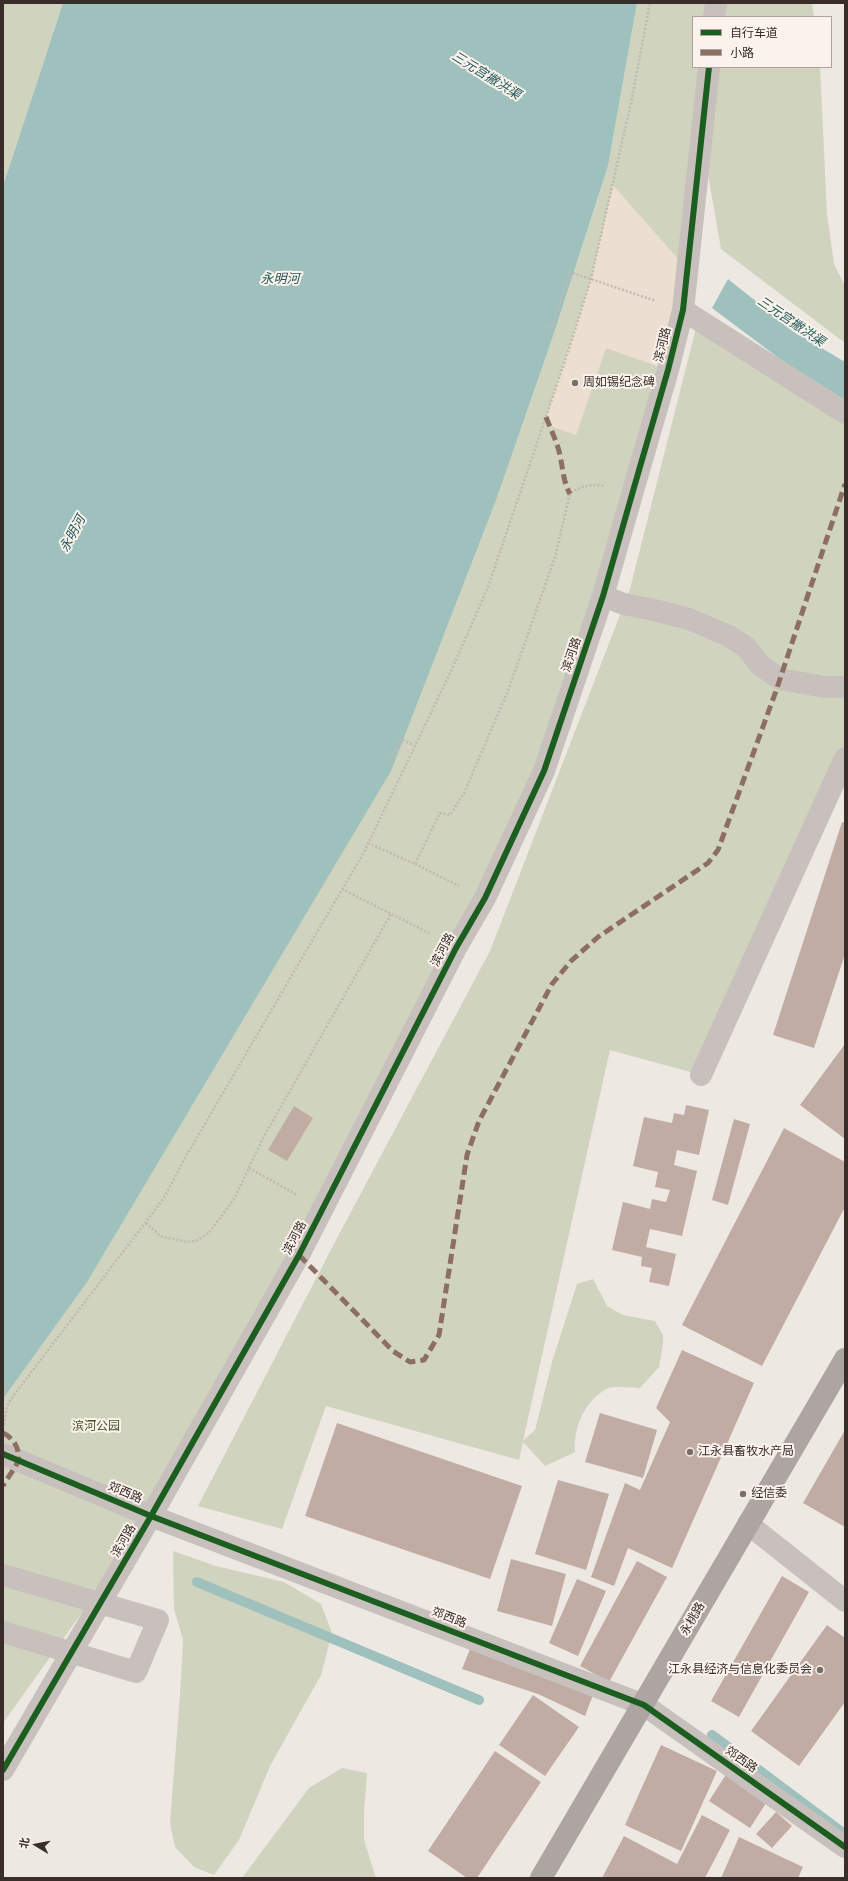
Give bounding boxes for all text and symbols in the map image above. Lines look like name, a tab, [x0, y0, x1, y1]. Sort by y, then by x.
legend	[692, 16, 832, 68]
text: 自行车道	[730, 25, 778, 41]
text: 小路	[730, 45, 754, 61]
water label: 三元宫撇洪渠	[449, 49, 523, 103]
water label: 永明河	[261, 272, 299, 288]
water label: 三元宫撇洪渠	[754, 294, 828, 350]
street label: 滨河路	[652, 326, 674, 364]
place label: 周如锡纪念碑	[583, 376, 655, 390]
marker: 周如锡纪念碑	[570, 378, 580, 388]
water label: 永明河	[57, 513, 89, 555]
street label: 滨河路	[559, 636, 585, 674]
street label: 滨河路	[428, 931, 458, 969]
street label: 滨河路	[280, 1219, 310, 1257]
park label: 滨河公园	[72, 1420, 120, 1434]
place label: 江永县畜牧水产局	[698, 1445, 794, 1459]
marker: 江永县畜牧水产局	[685, 1447, 695, 1457]
street label: 郊西路	[106, 1479, 144, 1507]
place label: 经信委	[751, 1487, 787, 1501]
marker: 经信委	[738, 1489, 748, 1499]
street label: 滨河路	[109, 1522, 139, 1560]
street label: 永桃路	[678, 1600, 708, 1638]
street label: 郊西路	[430, 1605, 468, 1631]
place label: 江永县经济与信息化委员会	[668, 1663, 812, 1677]
marker: 江永县经济与信息化委员会	[815, 1665, 825, 1675]
street label: 郊西路	[722, 1744, 760, 1776]
north arrow	[16, 1825, 56, 1865]
text: 北	[16, 1836, 32, 1850]

